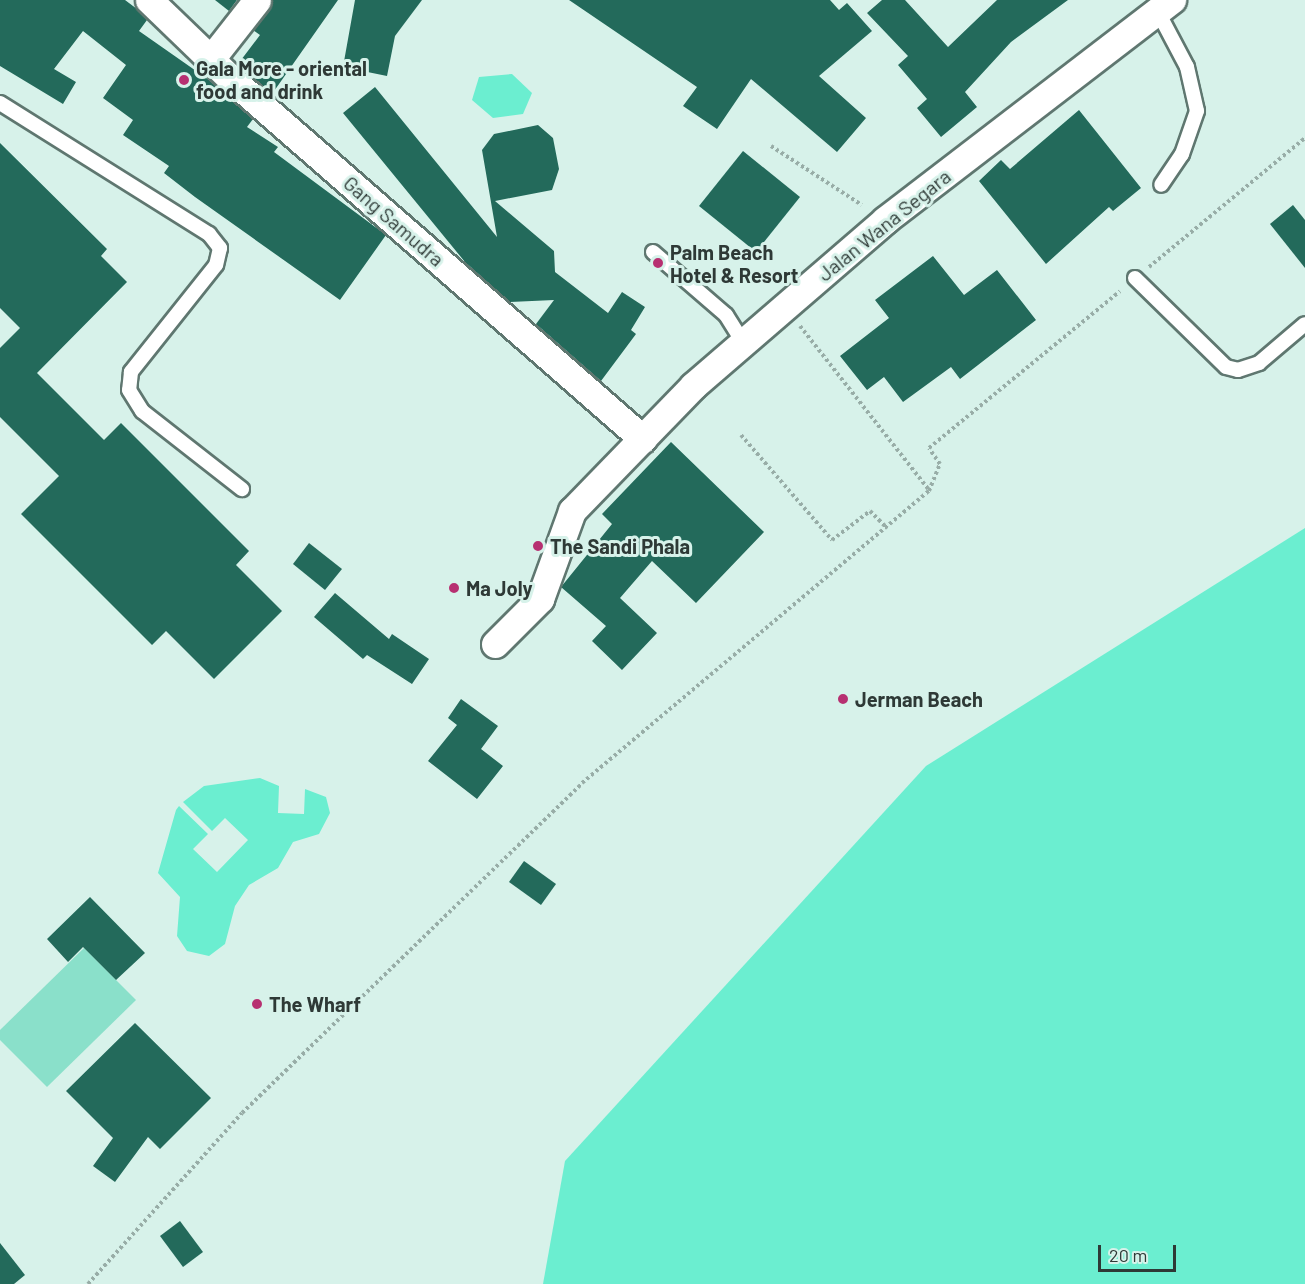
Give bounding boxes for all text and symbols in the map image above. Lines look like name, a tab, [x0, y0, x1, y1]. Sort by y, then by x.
place label: Gala More - oriental food and drink	[196, 56, 367, 103]
marker: Gala More - oriental food and drink	[177, 73, 191, 87]
street label: Jalan Wana Segara	[813, 164, 955, 286]
street label: Gang Samudra	[339, 171, 449, 271]
place label: Palm Beach Hotel & Resort	[670, 240, 798, 287]
marker: Palm Beach Hotel & Resort	[651, 256, 665, 270]
place label: The Sandi Phala	[550, 534, 690, 558]
marker: The Sandi Phala	[531, 539, 545, 553]
place label: Ma Joly	[466, 576, 533, 600]
marker: Ma Joly	[447, 581, 461, 595]
place label: Jerman Beach	[855, 687, 983, 711]
marker: Jerman Beach	[836, 692, 850, 706]
place label: The Wharf	[269, 992, 361, 1016]
marker: The Wharf	[250, 997, 264, 1011]
scale bar	[1101, 1233, 1179, 1271]
text: 20 m	[1109, 1244, 1147, 1266]

